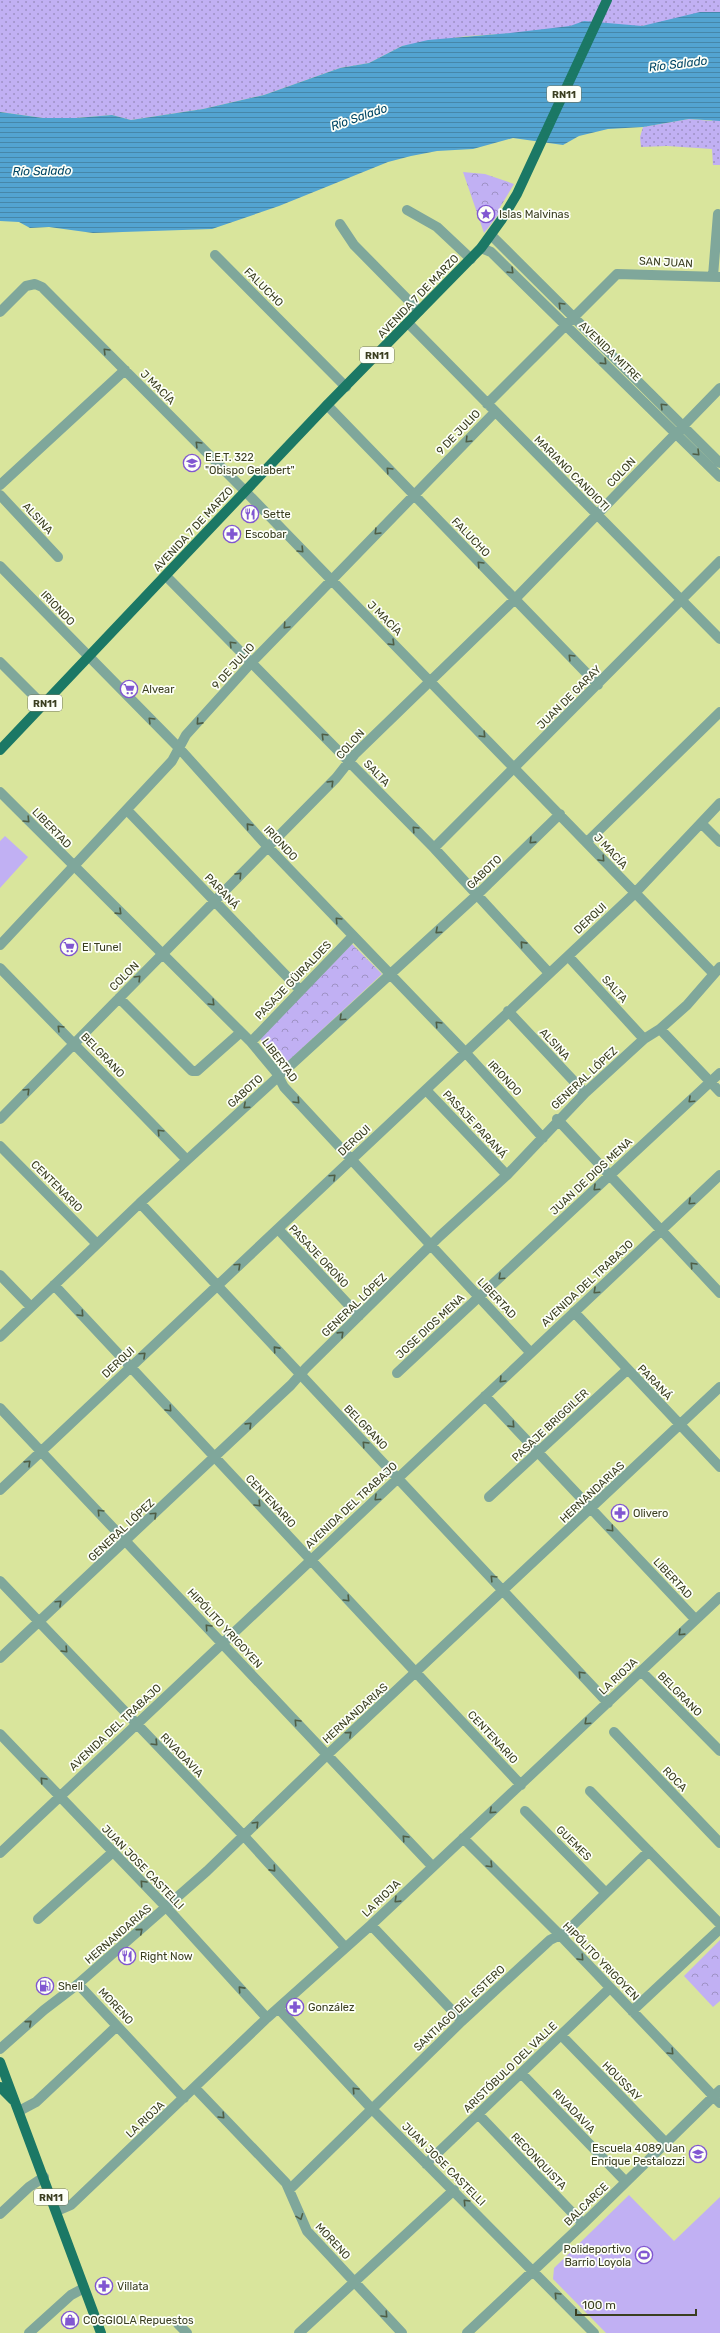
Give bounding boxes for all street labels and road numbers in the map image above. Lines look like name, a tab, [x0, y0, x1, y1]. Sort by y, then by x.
road number: RN11	[547, 86, 581, 102]
street label: AVENIDA 7 DE MARZO	[375, 252, 462, 341]
street label: SAN JUAN	[639, 255, 693, 270]
street label: FALUCHO	[241, 265, 286, 310]
street label: AVENIDA MITRE	[576, 319, 643, 384]
road number: RN11	[360, 347, 394, 363]
street label: J MACÍA	[138, 367, 178, 408]
street label: 9 DE JULIO	[434, 407, 483, 458]
street label: MARIANO CANDIOTI	[531, 433, 612, 514]
street label: COLON	[604, 455, 639, 490]
street label: AVENIDA 7 DE MARZO	[151, 484, 236, 574]
street label: ALSINA	[20, 500, 56, 537]
street label: FALUCHO	[449, 515, 493, 560]
street label: IRIONDO	[38, 588, 77, 628]
street label: J MACÍA	[365, 598, 405, 639]
street label: 9 DE JULIO	[209, 641, 257, 692]
street label: JUAN DE GARAY	[535, 663, 604, 732]
road number: RN11	[28, 695, 62, 711]
street label: COLON	[334, 727, 367, 762]
street label: SALTA	[361, 757, 393, 790]
street label: LIBERTAD	[29, 806, 74, 851]
street label: IRIONDO	[261, 823, 300, 864]
street label: J MACÍA	[591, 831, 631, 872]
street label: GABOTO	[464, 853, 504, 892]
street label: PARANÁ	[202, 871, 242, 912]
street label: DERQUI	[571, 900, 609, 937]
street label: PASAJE GÜIRALDES	[252, 938, 334, 1022]
street label: COLON	[107, 959, 142, 994]
street label: SALTA	[599, 973, 631, 1006]
street label: ALSINA	[537, 1026, 573, 1063]
street label: BELGRANO	[78, 1030, 127, 1080]
street label: LIBERTAD	[259, 1036, 300, 1085]
street label: GENERAL LÓPEZ	[549, 1044, 620, 1112]
street label: IRIONDO	[485, 1058, 524, 1099]
street label: GABOTO	[225, 1072, 266, 1111]
street label: PASAJE PARANÁ	[440, 1088, 510, 1161]
street label: DERQUI	[335, 1122, 373, 1159]
street label: JUAN DE DIOS MENA	[548, 1135, 635, 1218]
street label: CENTENARIO	[28, 1158, 85, 1215]
street label: PASAJE OROÑO	[286, 1222, 351, 1291]
street label: AVENIDA DEL TRABAJO	[539, 1237, 636, 1329]
street label: GENERAL LÓPEZ	[319, 1271, 390, 1340]
street label: LIBERTAD	[475, 1275, 519, 1321]
street label: JOSE DIOS MENA	[394, 1291, 468, 1361]
street label: DERQUI	[99, 1344, 137, 1381]
street label: PARANÁ	[635, 1362, 675, 1403]
street label: PASAJE BRIGGILER	[509, 1387, 591, 1464]
street label: BELGRANO	[341, 1402, 390, 1452]
street label: AVENIDA DEL TRABAJO	[303, 1459, 400, 1551]
street label: HERNANDARIAS	[557, 1459, 627, 1526]
street label: CENTENARIO	[243, 1472, 298, 1530]
street label: GENERAL LÓPEZ	[86, 1496, 157, 1564]
street label: LIBERTAD	[651, 1555, 695, 1601]
street label: HIPÓLITO YRIGOYEN	[184, 1586, 265, 1671]
street label: LA RIOJA	[596, 1655, 641, 1697]
street label: BELGRANO	[655, 1670, 704, 1719]
street label: AVENIDA DEL TRABAJO	[67, 1681, 164, 1773]
street label: HERNANDARIAS	[320, 1681, 391, 1746]
street label: CENTENARIO	[465, 1708, 520, 1766]
street label: RIVADAVIA	[157, 1731, 206, 1780]
street label: ROCA	[660, 1764, 690, 1795]
street label: JUAN JOSE CASTELLI	[99, 1822, 186, 1912]
street label: GUEMES	[553, 1823, 594, 1864]
street label: LA RIOJA	[360, 1877, 404, 1920]
street label: HERNANDARIAS	[83, 1902, 154, 1967]
street label: HIPÓLITO YRIGOYEN	[560, 1919, 641, 2003]
street label: SANTIAGO DEL ESTERO	[411, 1963, 508, 2054]
street label: MORENO	[95, 1985, 136, 2027]
street label: ARISTÓBULO DEL VALLE	[461, 2019, 560, 2115]
street label: HOUSSAY	[599, 2059, 644, 2104]
street label: RIVADAVIA	[549, 2087, 598, 2136]
street label: LA RIOJA	[123, 2098, 168, 2140]
street label: JUAN JOSE CASTELLI	[399, 2120, 488, 2209]
street label: RECONQUISTA	[508, 2130, 569, 2193]
street label: BALCARCE	[561, 2180, 611, 2229]
road number: RN11	[34, 2189, 68, 2205]
street label: MORENO	[312, 2220, 353, 2262]

